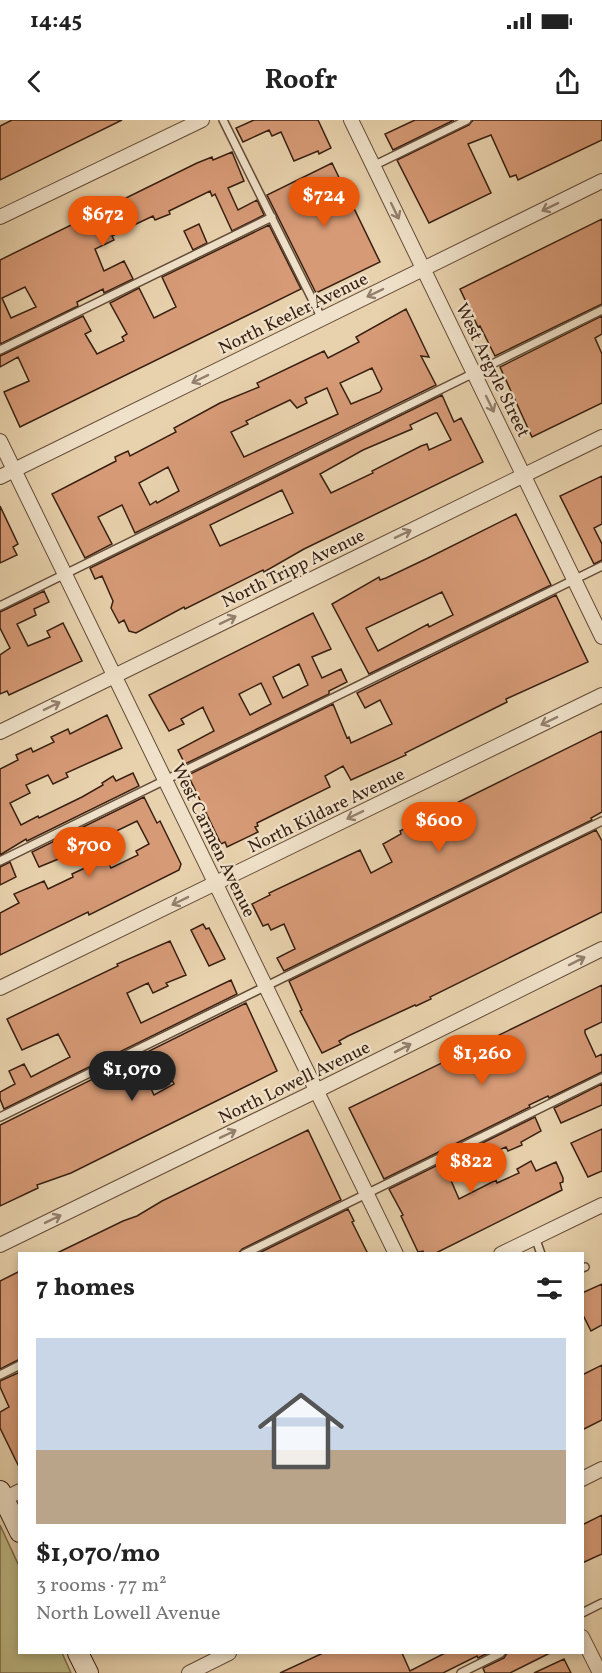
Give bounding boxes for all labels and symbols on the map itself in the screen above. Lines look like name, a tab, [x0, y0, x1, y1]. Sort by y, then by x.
pin: $724	[288, 177, 360, 228]
pin: $672	[67, 196, 139, 247]
one-way arrow	[389, 201, 401, 219]
one-way arrow	[541, 201, 559, 213]
street label: North Keeler Avenue	[215, 267, 373, 361]
one-way arrow	[366, 287, 384, 299]
street label: West Argyle Street	[448, 299, 535, 442]
one-way arrow	[191, 374, 209, 385]
one-way arrow	[484, 395, 496, 413]
street label: North Tripp Avenue	[218, 524, 369, 615]
one-way arrow	[393, 528, 411, 540]
one-way arrow	[218, 614, 236, 625]
one-way arrow	[43, 699, 61, 711]
one-way arrow	[541, 715, 559, 727]
street label: West Carmen Avenue	[164, 759, 261, 922]
street label: North Kildare Avenue	[244, 762, 409, 860]
pin: $600	[403, 802, 475, 853]
one-way arrow	[347, 810, 365, 822]
pin: $700	[53, 827, 125, 878]
one-way arrow	[172, 895, 189, 907]
one-way arrow	[568, 955, 586, 966]
pin: $1,260	[433, 1035, 531, 1086]
street label: North Lowell Avenue	[215, 1036, 375, 1131]
one-way arrow	[394, 1042, 411, 1054]
pin: $1,070	[83, 1051, 181, 1102]
one-way arrow	[219, 1128, 236, 1140]
pin: $822	[435, 1143, 507, 1194]
one-way arrow	[43, 1213, 61, 1225]

